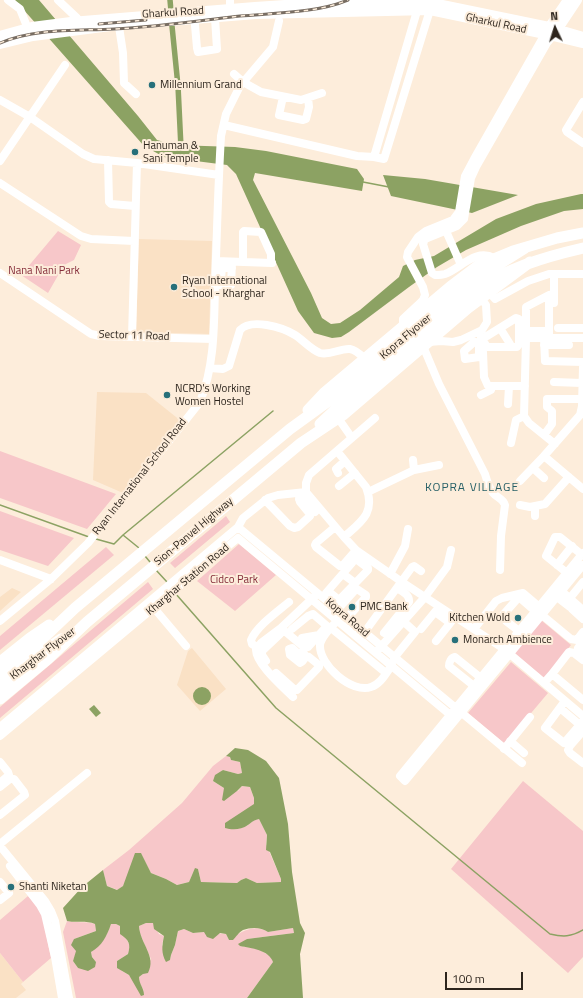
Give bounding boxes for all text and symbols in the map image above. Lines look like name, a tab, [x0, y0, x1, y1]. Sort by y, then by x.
street label: Gharkul Road	[142, 4, 204, 22]
north arrow	[535, 8, 575, 48]
text: N	[550, 8, 559, 24]
street label: Gharkul Road	[464, 11, 528, 37]
place label: Millennium Grand	[160, 78, 242, 92]
marker: Millennium Grand	[147, 80, 157, 90]
place label: Hanuman & Sani Temple	[143, 139, 199, 165]
marker: Hanuman & Sani Temple	[130, 147, 140, 157]
park label: Nana Nani Park	[8, 264, 80, 278]
place label: Ryan International School - Kharghar	[182, 274, 267, 300]
marker: Ryan International School - Kharghar	[169, 282, 179, 292]
street label: Kopra Flyover	[378, 312, 434, 362]
street label: Sector 11 Road	[98, 328, 170, 344]
place label: NCRD's Working Women Hostel	[175, 382, 250, 408]
marker: NCRD's Working Women Hostel	[162, 390, 172, 400]
street label: Ryan International School Road	[90, 416, 190, 538]
district label: KOPRA VILLAGE	[425, 481, 519, 495]
street label: Sion-Panvel Highway	[152, 495, 236, 569]
street label: Kharghar Station Road	[144, 541, 232, 619]
park label: Cidco Park	[210, 573, 258, 587]
street label: Kopra Road	[322, 596, 372, 640]
place label: PMC Bank	[360, 600, 408, 614]
marker: PMC Bank	[347, 602, 357, 612]
place label: Kitchen Wold	[449, 611, 510, 625]
marker: Kitchen Wold	[513, 613, 523, 623]
street label: Kharghar Flyover	[8, 625, 78, 683]
place label: Monarch Ambience	[463, 633, 552, 647]
marker: Monarch Ambience	[450, 635, 460, 645]
place label: Shanti Niketan	[19, 880, 87, 894]
marker: Shanti Niketan	[6, 882, 16, 892]
scale bar	[447, 964, 525, 990]
text: 100 m	[452, 969, 485, 988]

